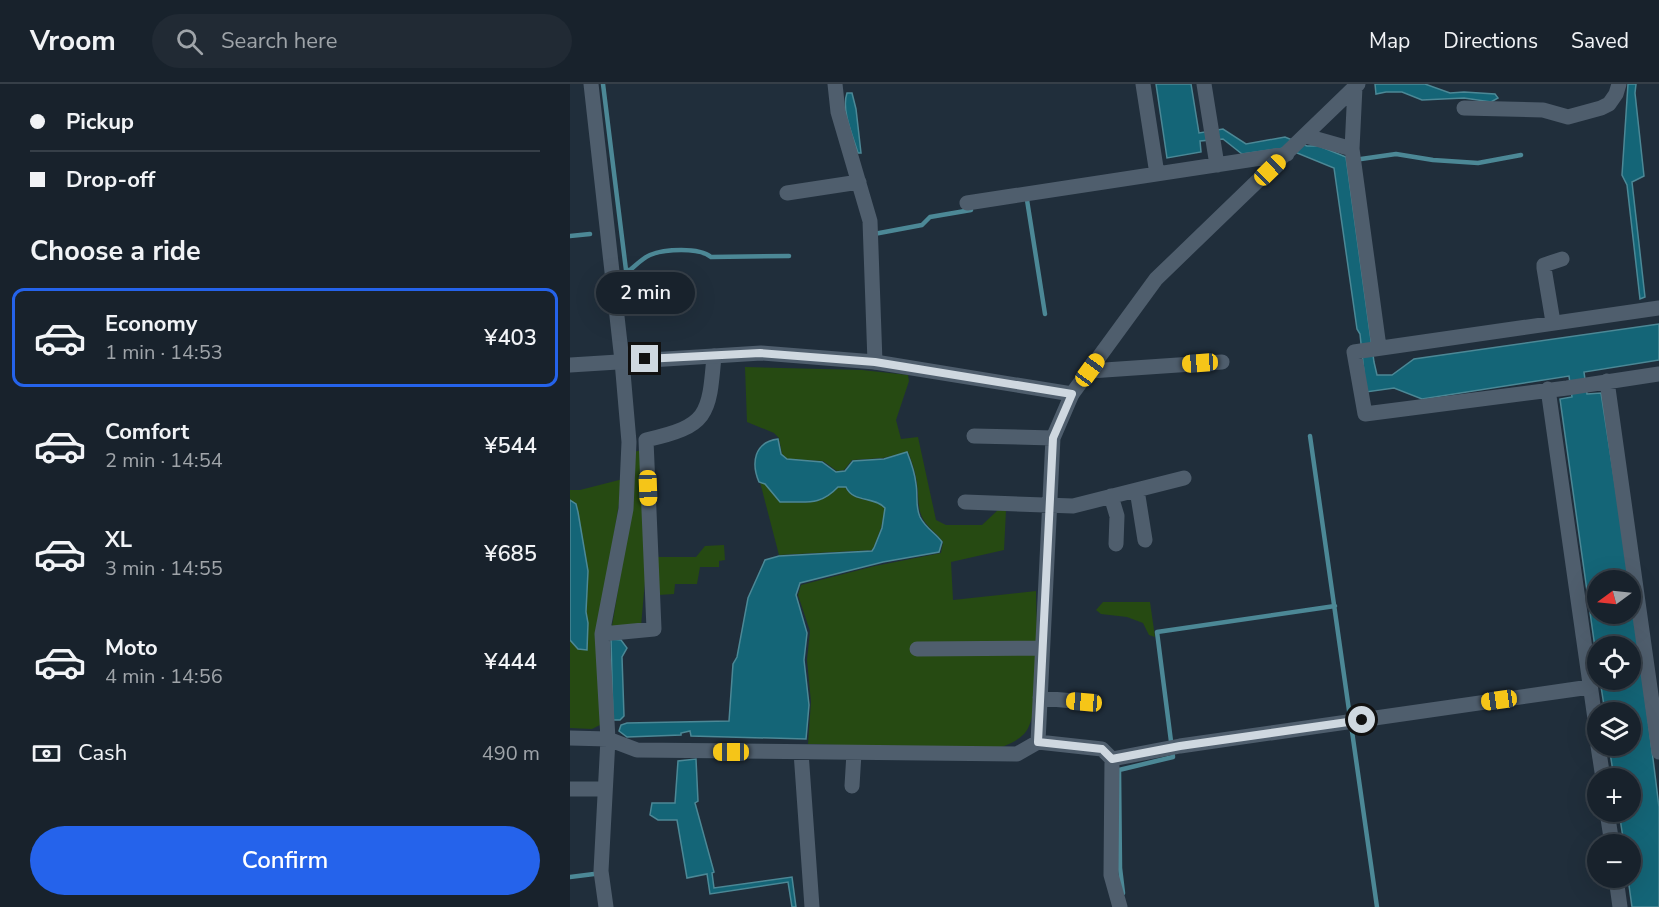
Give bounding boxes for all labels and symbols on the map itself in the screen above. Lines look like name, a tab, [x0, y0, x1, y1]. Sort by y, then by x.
car	[1251, 151, 1289, 189]
callout: 2 min	[596, 272, 694, 314]
route end	[631, 345, 658, 372]
car	[1072, 350, 1108, 390]
car	[1181, 353, 1219, 373]
car	[638, 470, 658, 506]
north arrow	[1587, 570, 1641, 624]
car	[1480, 689, 1518, 711]
car	[1065, 691, 1103, 713]
route start	[1348, 706, 1375, 733]
car	[713, 743, 749, 761]

